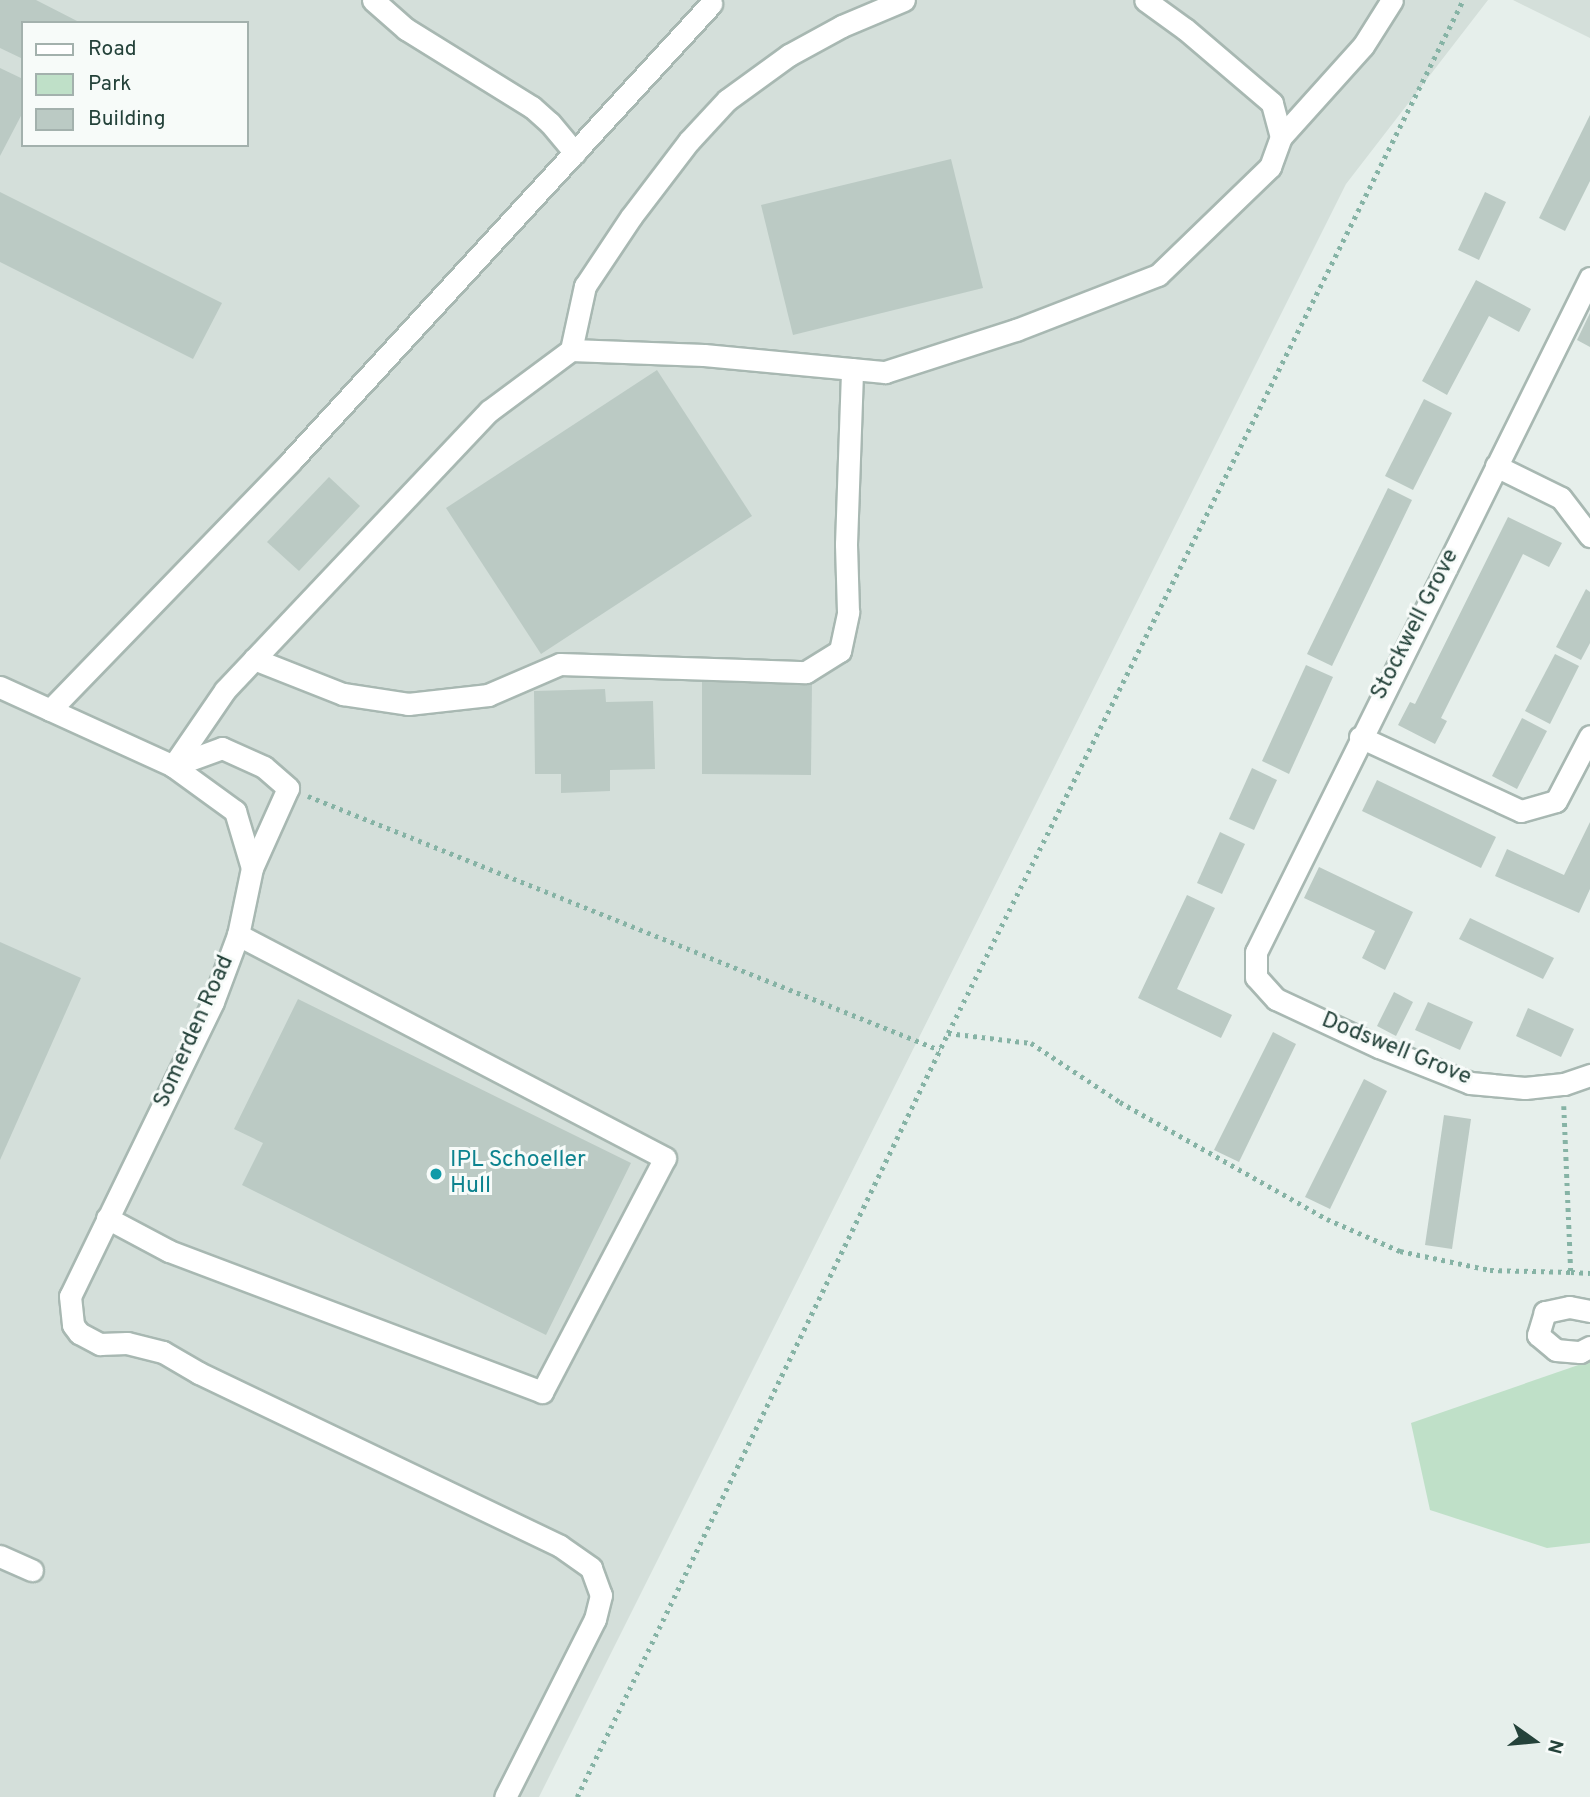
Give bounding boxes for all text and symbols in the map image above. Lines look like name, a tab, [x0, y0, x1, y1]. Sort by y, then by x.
legend	[21, 21, 248, 147]
text: Road	[88, 36, 137, 63]
text: Park	[88, 71, 131, 98]
text: Building	[88, 106, 166, 133]
street label: Stockwell Grove	[1366, 545, 1466, 705]
street label: Somerden Road	[149, 951, 241, 1113]
street label: Dodswell Grove	[1317, 1007, 1475, 1093]
place label: IPL Schoeller Hull	[450, 1147, 587, 1201]
marker: IPL Schoeller Hull	[428, 1166, 444, 1182]
north arrow	[1499, 1706, 1569, 1776]
text: N	[1541, 1737, 1568, 1756]

